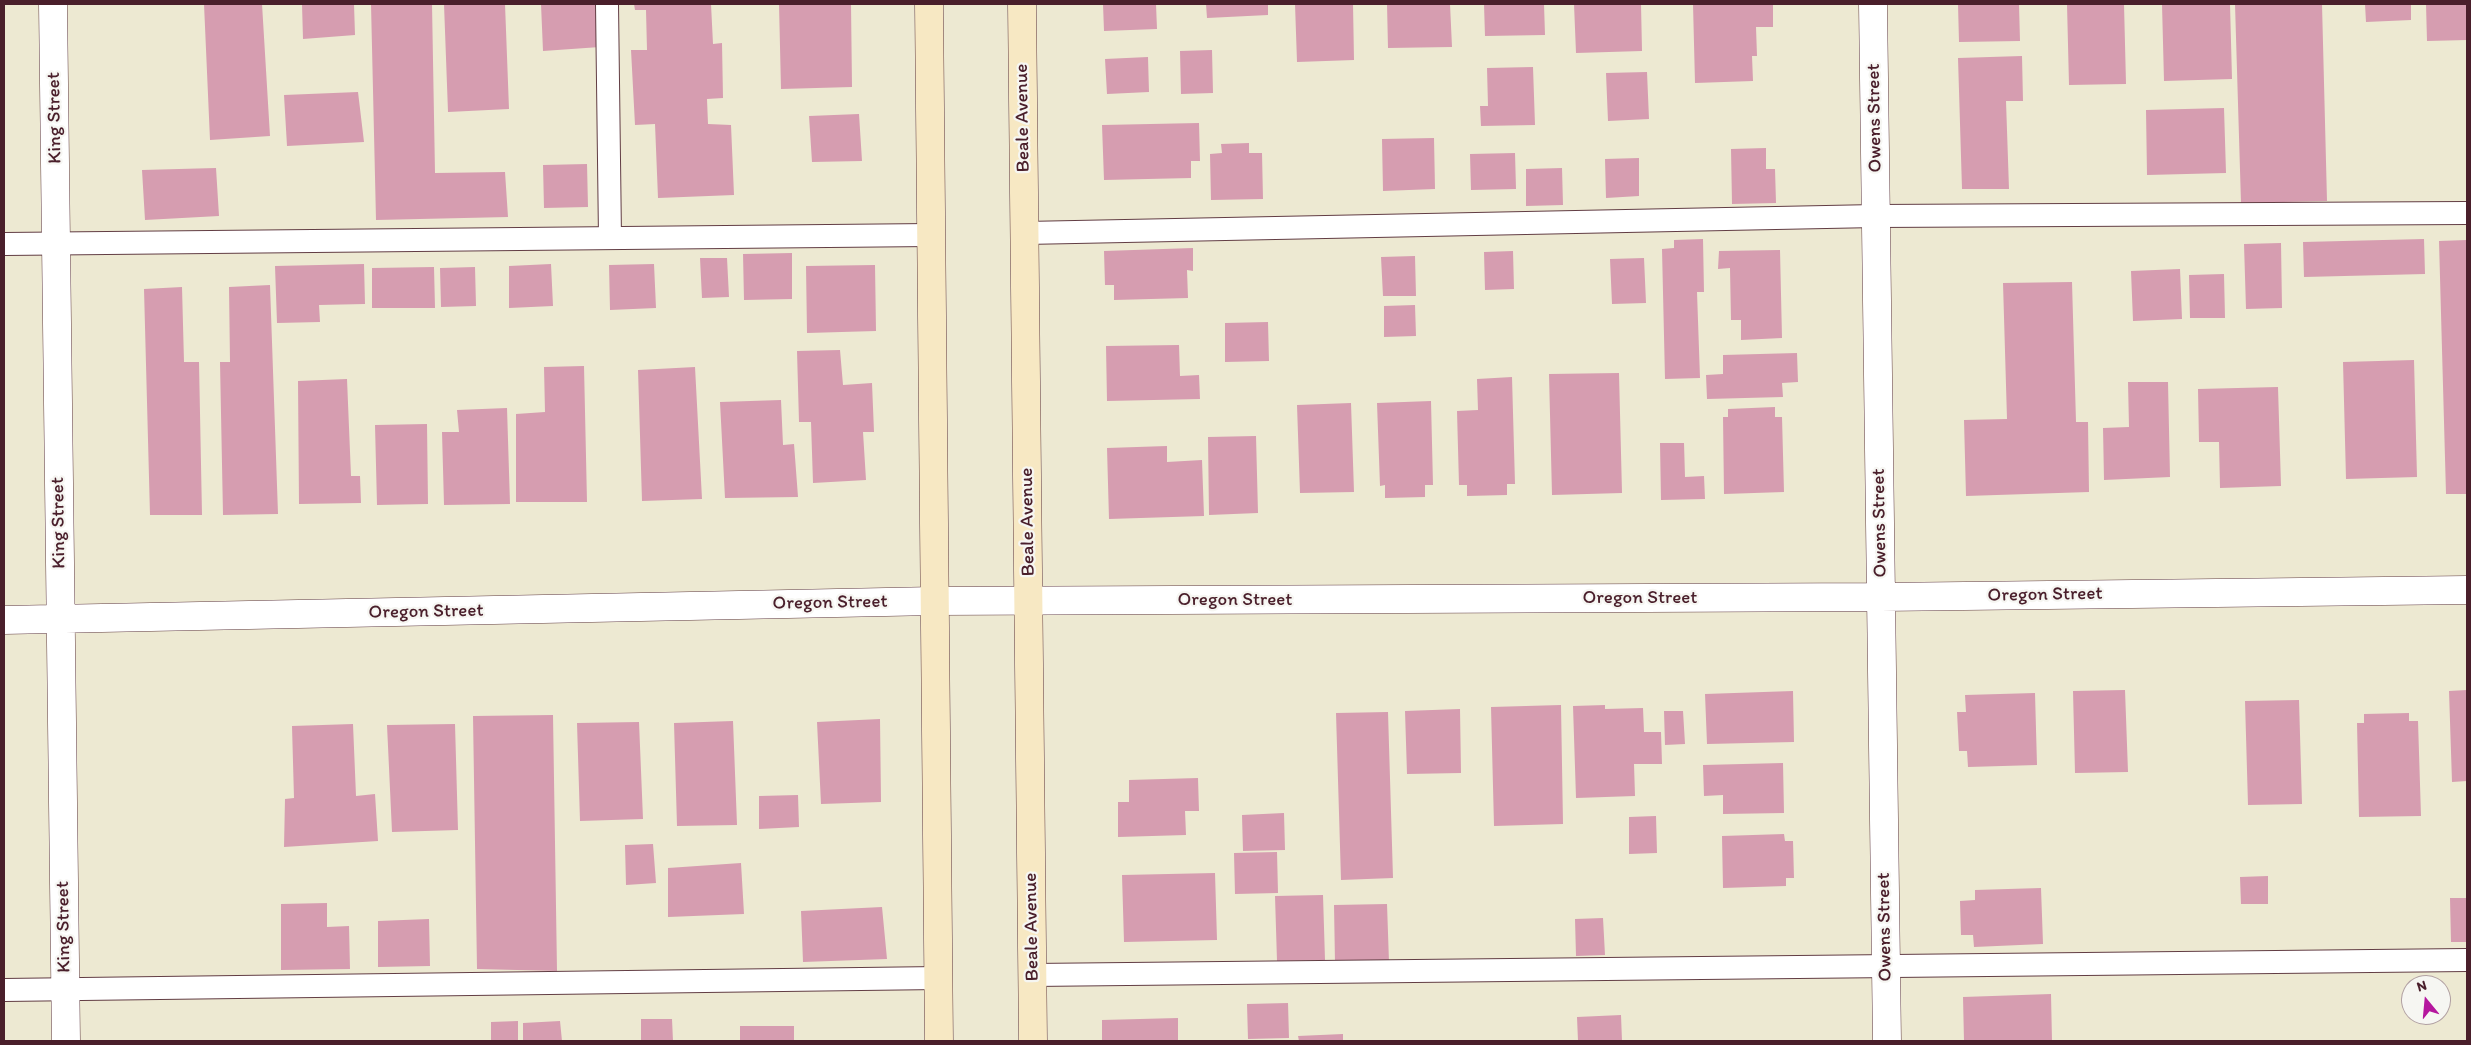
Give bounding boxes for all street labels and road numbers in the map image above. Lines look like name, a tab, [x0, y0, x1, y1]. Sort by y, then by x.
street label: Beale Avenue	[1011, 63, 1035, 173]
street label: Owens Street	[1863, 63, 1887, 173]
street label: King Street	[43, 72, 67, 164]
street label: Beale Avenue	[1016, 467, 1040, 577]
street label: Owens Street	[1868, 468, 1892, 578]
street label: King Street	[47, 477, 71, 569]
street label: Oregon Street	[1987, 583, 2103, 607]
street label: Oregon Street	[1583, 587, 1697, 609]
street label: Oregon Street	[1178, 589, 1292, 611]
street label: Oregon Street	[772, 591, 888, 615]
street label: Oregon Street	[368, 600, 484, 624]
street label: Beale Avenue	[1020, 872, 1044, 982]
street label: Owens Street	[1873, 872, 1897, 982]
street label: King Street	[52, 881, 76, 973]

